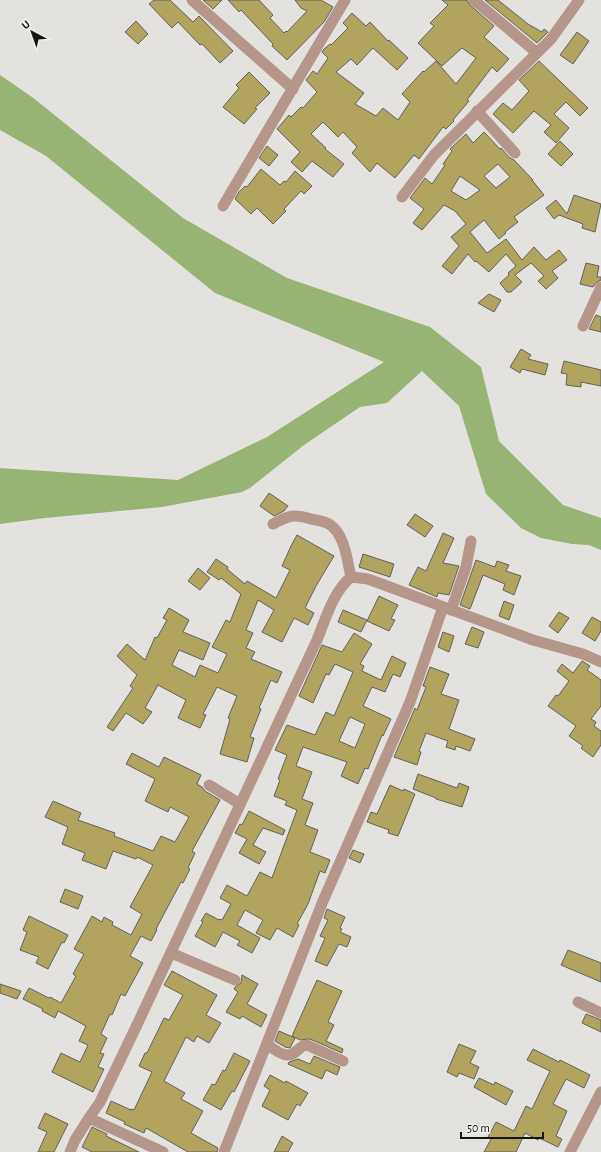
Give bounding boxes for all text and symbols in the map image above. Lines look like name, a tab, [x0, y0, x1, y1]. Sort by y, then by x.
north arrow	[12, 12, 52, 52]
text: U	[20, 18, 32, 31]
scale bar	[461, 1114, 543, 1140]
text: 50 m	[467, 1122, 490, 1134]

